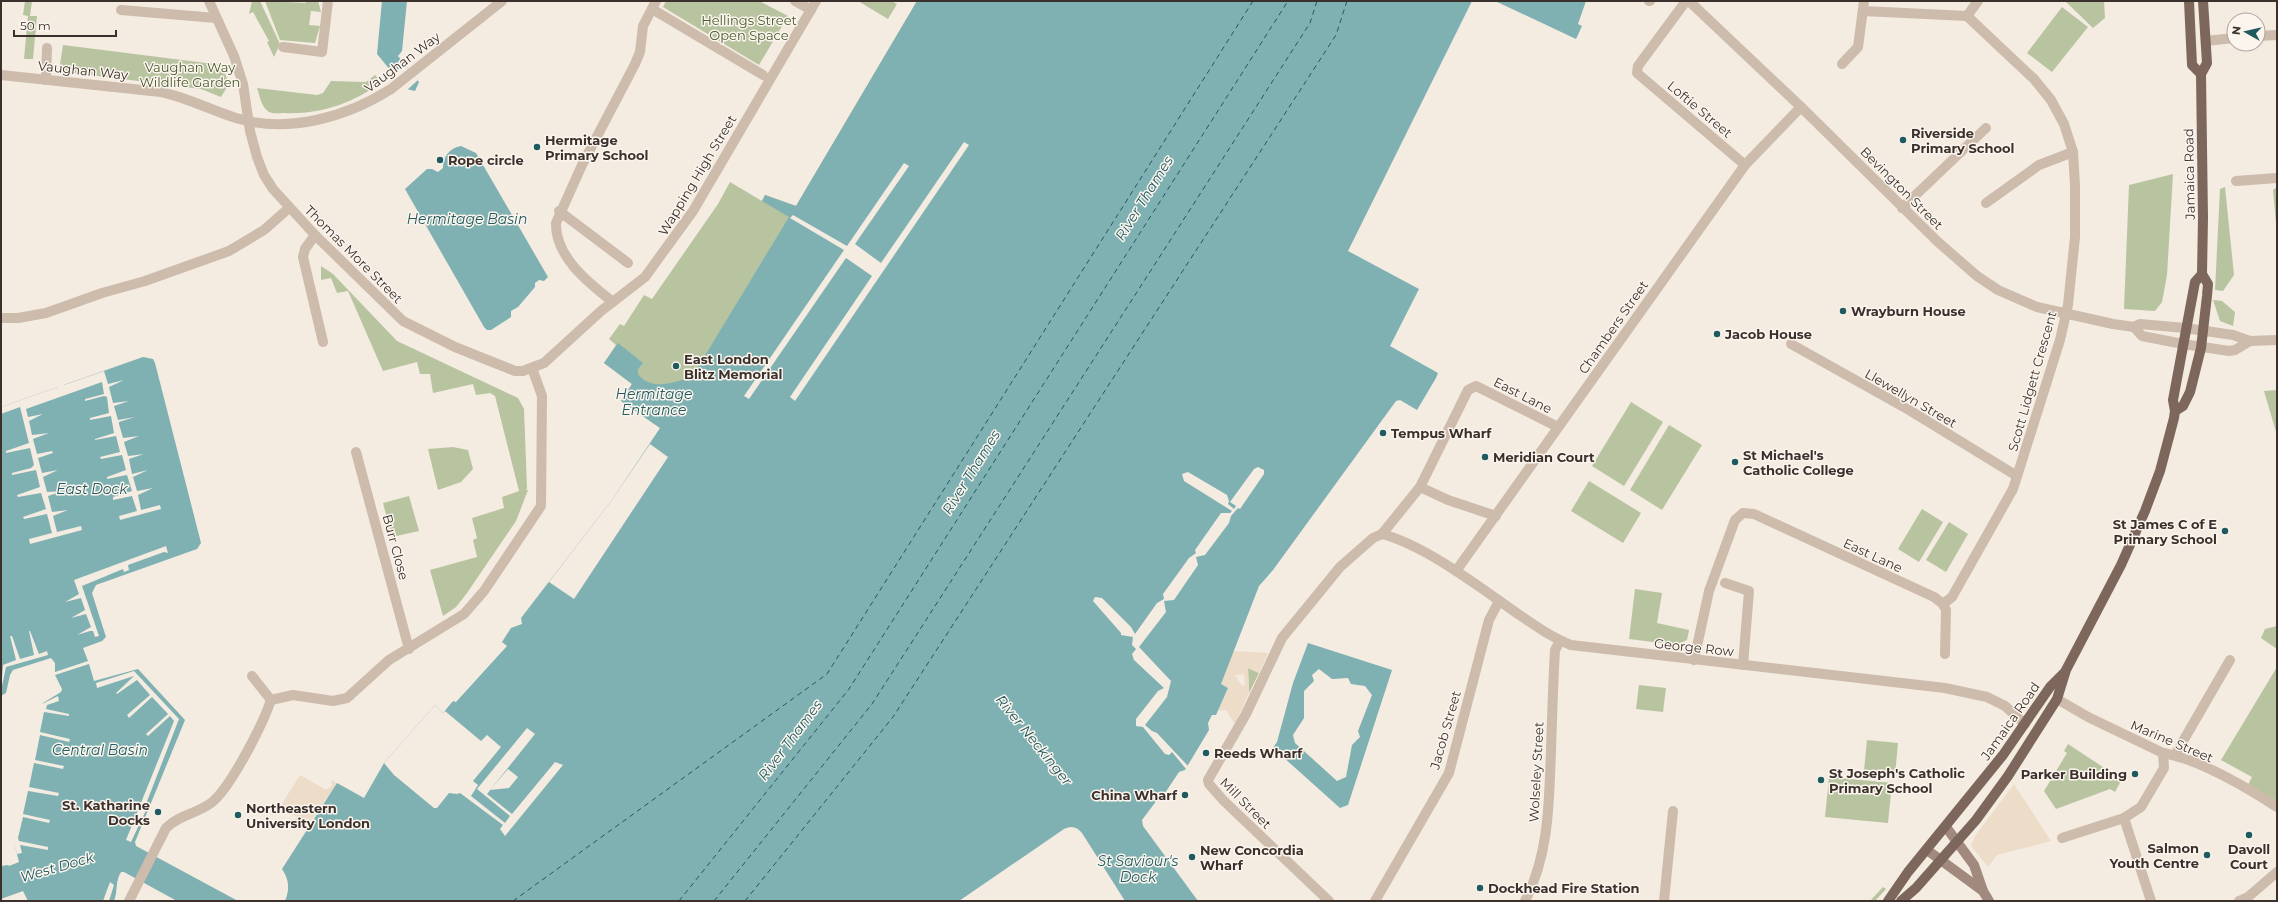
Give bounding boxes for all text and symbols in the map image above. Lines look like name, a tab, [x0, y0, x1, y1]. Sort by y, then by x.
scale bar	[14, 12, 116, 38]
park label: Hellings Street Open Space	[701, 12, 797, 43]
north arrow	[2226, 12, 2266, 52]
text: 50 m	[20, 18, 51, 33]
text: N	[2229, 25, 2244, 36]
street label: Vaughan Way	[361, 28, 444, 96]
street label: Vaughan Way	[37, 57, 130, 83]
park label: Vaughan Way Wildlife Garden	[140, 59, 240, 90]
street label: Loftie Street	[1664, 77, 1736, 141]
street label: Wapping High Street	[655, 112, 739, 238]
place label: Riverside Primary School	[1911, 125, 2014, 156]
street label: Jamaica Road	[2180, 128, 2198, 221]
place label: Hermitage Primary School	[545, 132, 648, 163]
marker: Riverside Primary School	[1898, 135, 1908, 145]
marker: Hermitage Primary School	[532, 142, 542, 152]
street label: Bevington Street	[1857, 143, 1947, 233]
place label: Rope circle	[448, 152, 524, 168]
water label: River Thames	[1111, 152, 1177, 244]
marker: Rope circle	[435, 155, 445, 165]
street label: Thomas More Street	[302, 202, 406, 306]
water label: Hermitage Basin	[407, 210, 527, 228]
street label: Chambers Street	[1575, 277, 1651, 377]
place label: Wrayburn House	[1851, 303, 1966, 319]
marker: Wrayburn House	[1838, 306, 1848, 316]
street label: Scott Lidgett Crescent	[2004, 309, 2060, 453]
place label: Jacob House	[1724, 326, 1812, 342]
marker: Jacob House	[1712, 329, 1722, 339]
place label: East London Blitz Memorial	[684, 351, 782, 382]
marker: East London Blitz Memorial	[671, 361, 681, 371]
street label: Llewellyn Street	[1862, 365, 1960, 431]
street label: East Lane	[1491, 374, 1555, 417]
water label: Hermitage Entrance	[616, 385, 692, 419]
place label: Tempus Wharf	[1391, 425, 1492, 441]
water label: River Thames	[938, 426, 1004, 518]
marker: Tempus Wharf	[1378, 428, 1388, 438]
place label: St Michael's Catholic College	[1743, 447, 1854, 478]
place label: Meridian Court	[1493, 449, 1595, 465]
marker: Meridian Court	[1480, 452, 1490, 462]
marker: St Michael's Catholic College	[1730, 457, 1740, 467]
water label: East Dock	[56, 480, 128, 498]
street label: Burr Close	[380, 512, 412, 582]
place label: St James C of E Primary School	[2113, 516, 2217, 547]
marker: St James C of E Primary School	[2220, 526, 2230, 536]
street label: East Lane	[1841, 534, 1905, 576]
street label: George Row	[1653, 635, 1735, 659]
street label: Jamaica Road	[1977, 679, 2043, 764]
street label: Jacob Street	[1426, 689, 1464, 772]
water label: River Neckinger	[992, 691, 1076, 789]
water label: River Thames	[754, 696, 826, 784]
street label: Marine Street	[2128, 716, 2216, 766]
street label: Wolseley Street	[1525, 721, 1547, 823]
water label: Central Basin	[52, 741, 148, 759]
place label: Reeds Wharf	[1214, 745, 1303, 761]
marker: Reeds Wharf	[1201, 748, 1211, 758]
place label: St Joseph's Catholic Primary School	[1829, 765, 1965, 796]
place label: Parker Building	[2021, 766, 2127, 782]
marker: Parker Building	[2130, 769, 2140, 779]
street label: Mill Street	[1217, 774, 1275, 832]
marker: St Joseph's Catholic Primary School	[1816, 775, 1826, 785]
place label: China Wharf	[1091, 787, 1178, 803]
marker: China Wharf	[1180, 790, 1190, 800]
place label: St. Katharine Docks	[62, 797, 150, 828]
place label: Northeastern University London	[246, 800, 370, 831]
marker: St. Katharine Docks	[153, 807, 163, 817]
marker: Northeastern University London	[233, 810, 243, 820]
marker: Davoll Court	[2244, 830, 2254, 840]
place label: Salmon Youth Centre	[2109, 840, 2199, 871]
place label: Davoll Court	[2228, 841, 2270, 872]
place label: New Concordia Wharf	[1200, 842, 1304, 873]
water label: West Dock	[18, 848, 96, 886]
marker: Salmon Youth Centre	[2202, 850, 2212, 860]
water label: St Saviour's Dock	[1098, 852, 1179, 886]
marker: New Concordia Wharf	[1187, 852, 1197, 862]
place label: Dockhead Fire Station	[1488, 880, 1640, 896]
marker: Dockhead Fire Station	[1475, 883, 1485, 893]

